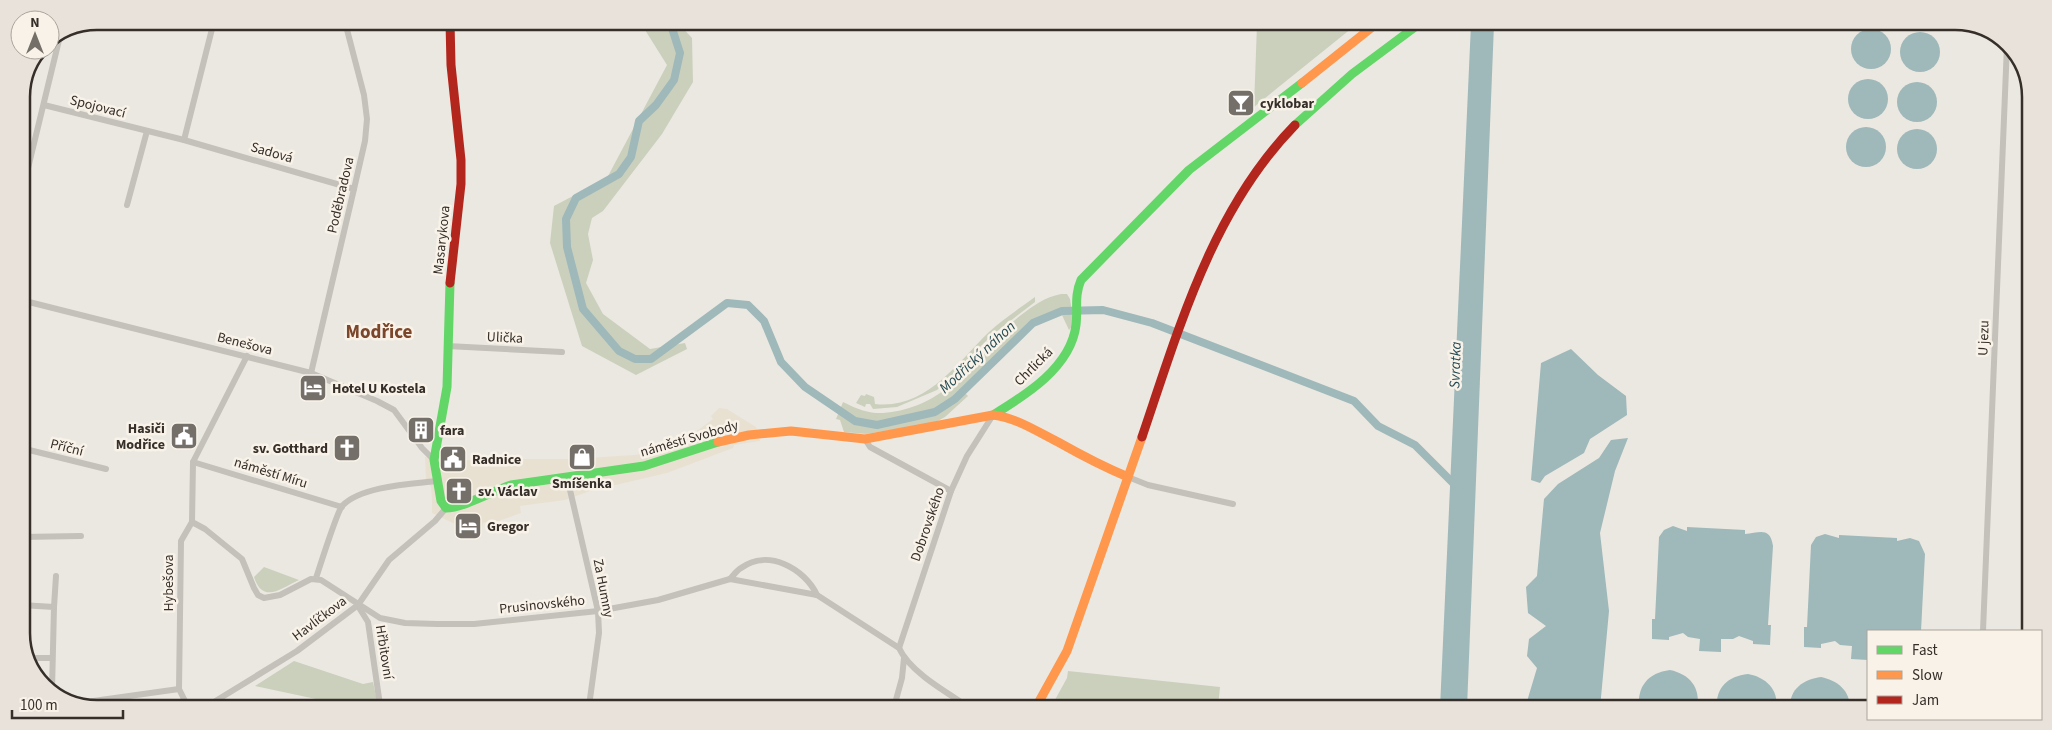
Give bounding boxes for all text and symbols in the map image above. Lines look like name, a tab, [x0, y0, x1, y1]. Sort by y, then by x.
north arrow	[10, 10, 60, 60]
text: N	[30, 13, 40, 33]
bar icon: cyklobar	[1226, 88, 1256, 118]
street label: Spojovací	[68, 90, 128, 124]
place label: cyklobar	[1260, 94, 1315, 114]
street label: Sadová	[248, 137, 295, 169]
street label: Poděbradova	[322, 155, 359, 235]
street label: Masarykova	[428, 205, 456, 276]
water label: Modřický náhon	[934, 316, 1020, 398]
district label: Modřice	[346, 319, 413, 346]
street label: U jezu	[1973, 320, 1995, 356]
street label: Benešova	[215, 327, 275, 361]
street label: Ulička	[486, 327, 524, 349]
water label: Svratka	[1444, 341, 1467, 389]
street label: Chrlická	[1010, 343, 1058, 391]
hotel icon: Hotel U Kostela	[298, 373, 328, 403]
place label: Hotel U Kostela	[332, 379, 426, 399]
building icon: fara	[406, 415, 436, 445]
street label: náměstí Svobody	[638, 415, 741, 462]
place label: Hasiči Modřice	[116, 419, 165, 455]
public building icon: Hasiči Modřice	[169, 421, 199, 451]
place label: fara	[440, 421, 464, 441]
church icon: sv. Gotthard	[332, 433, 362, 463]
street label: Příční	[48, 434, 86, 462]
place label: sv. Gotthard	[253, 439, 328, 459]
shop icon: Smíšenka	[567, 442, 597, 472]
public building icon: Radnice	[438, 444, 468, 474]
place label: Radnice	[472, 450, 521, 470]
street label: náměstí Míru	[231, 452, 310, 494]
place label: Smíšenka	[552, 474, 612, 494]
church icon: sv. Václav	[444, 476, 474, 506]
place label: sv. Václav	[478, 482, 538, 502]
street label: Dobrovského	[906, 484, 950, 564]
hotel icon: Gregor	[453, 511, 483, 541]
place label: Gregor	[487, 517, 529, 537]
street label: Hybešova	[159, 554, 179, 612]
street label: Za Humny	[588, 557, 619, 620]
street label: Prusinovského	[498, 591, 586, 619]
street label: Havlíčkova	[288, 592, 351, 646]
street label: Hřbitovní	[370, 623, 398, 681]
legend	[1867, 630, 2042, 720]
text: Fast	[1912, 640, 1938, 661]
text: Slow	[1912, 665, 1943, 686]
scale bar	[12, 688, 124, 720]
text: Jam	[1912, 690, 1939, 711]
text: 100 m	[20, 695, 58, 716]

